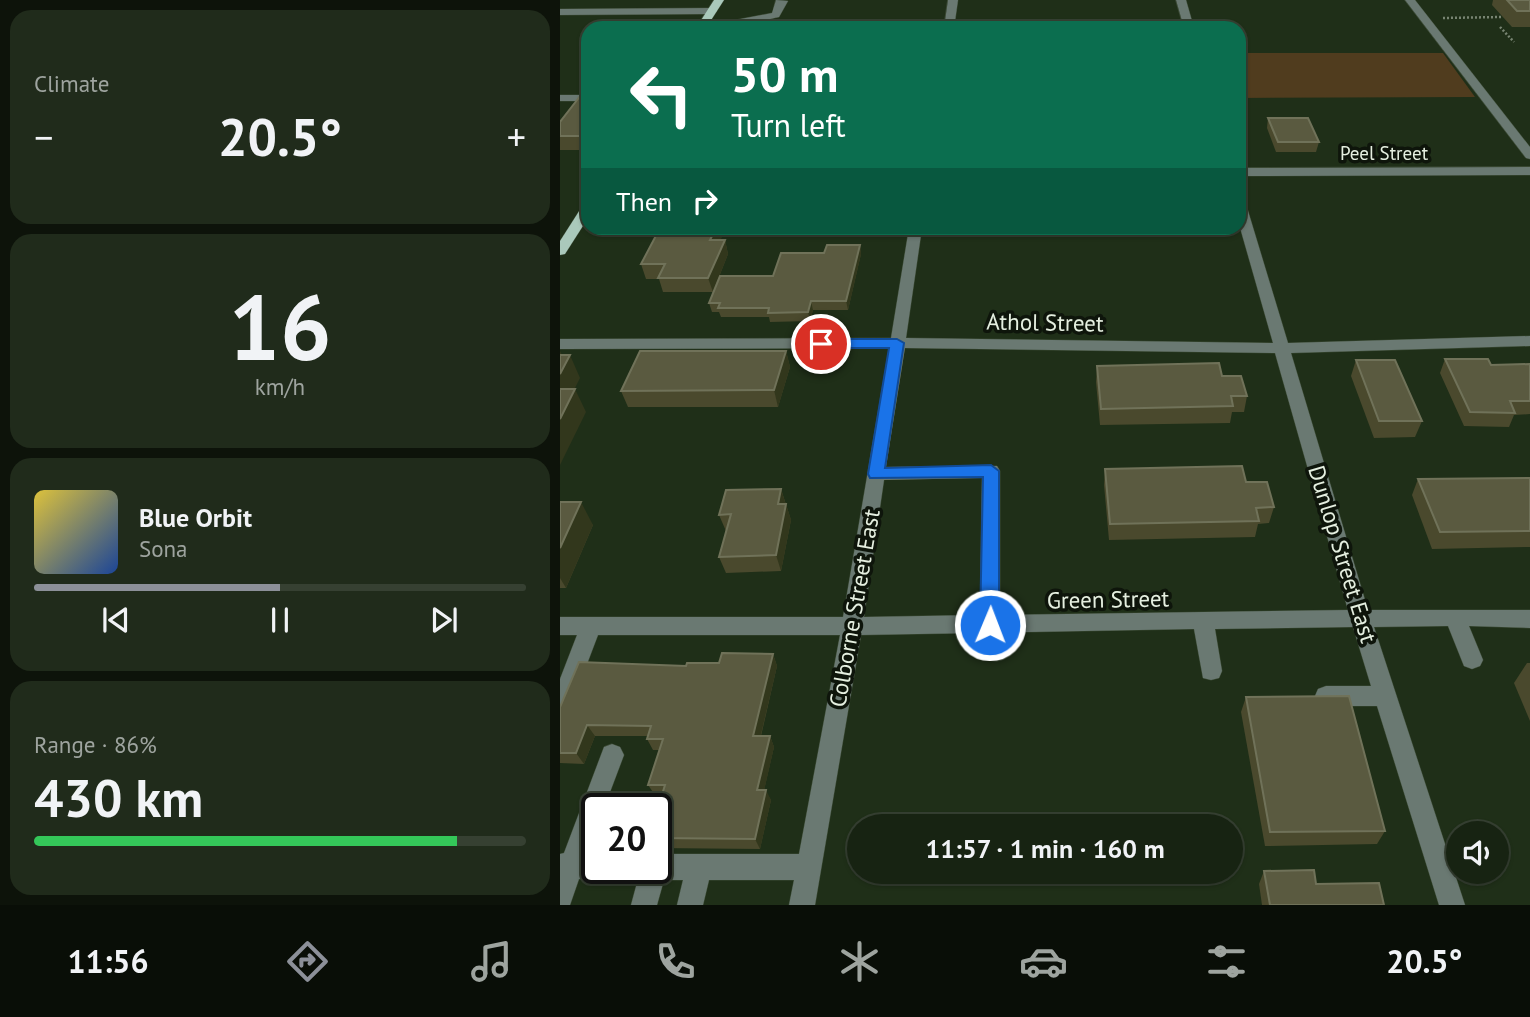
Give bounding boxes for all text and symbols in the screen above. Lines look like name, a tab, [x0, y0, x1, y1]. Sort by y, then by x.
text: 50 m	[731, 42, 838, 106]
icon: left	[616, 49, 707, 140]
text: Climate	[34, 69, 109, 98]
text: 20.5°	[218, 103, 342, 170]
text: Turn left	[731, 104, 846, 146]
text: −	[34, 112, 53, 161]
text: +	[507, 112, 526, 161]
street label: Peel Street	[1340, 141, 1429, 165]
icon: right	[686, 182, 724, 220]
text: Then	[616, 185, 672, 218]
text: 16	[228, 267, 332, 385]
street label: Athol Street	[986, 306, 1104, 338]
pin	[791, 314, 851, 374]
icon: arrive	[802, 325, 840, 363]
text: km/h	[255, 372, 305, 401]
street label: Dunlop Street East	[1302, 462, 1384, 646]
text: Blue Orbit	[139, 501, 252, 534]
street label: Colborne Street East	[822, 507, 886, 709]
text: Sona	[139, 534, 188, 563]
street label: Green Street	[1047, 583, 1170, 615]
position arrow	[953, 588, 1027, 662]
icon: previous	[97, 601, 135, 639]
icon: pause	[261, 601, 299, 639]
icon: next	[425, 601, 463, 639]
text: Range · 86%	[34, 730, 157, 759]
text: 430 km	[34, 764, 203, 831]
speed limit sign: 20	[581, 793, 672, 884]
map controls	[1446, 821, 1509, 884]
button: sound	[1446, 821, 1509, 884]
text: 11:57 · 1 min · 160 m	[925, 832, 1165, 865]
icon: directions	[283, 937, 332, 986]
icon: music	[467, 937, 516, 986]
icon: phone	[651, 937, 700, 986]
icon: climate	[835, 937, 884, 986]
icon: car	[1019, 937, 1068, 986]
icon: filters	[1202, 937, 1251, 986]
text: 11:56	[67, 940, 149, 982]
text: 20.5°	[1386, 940, 1463, 982]

